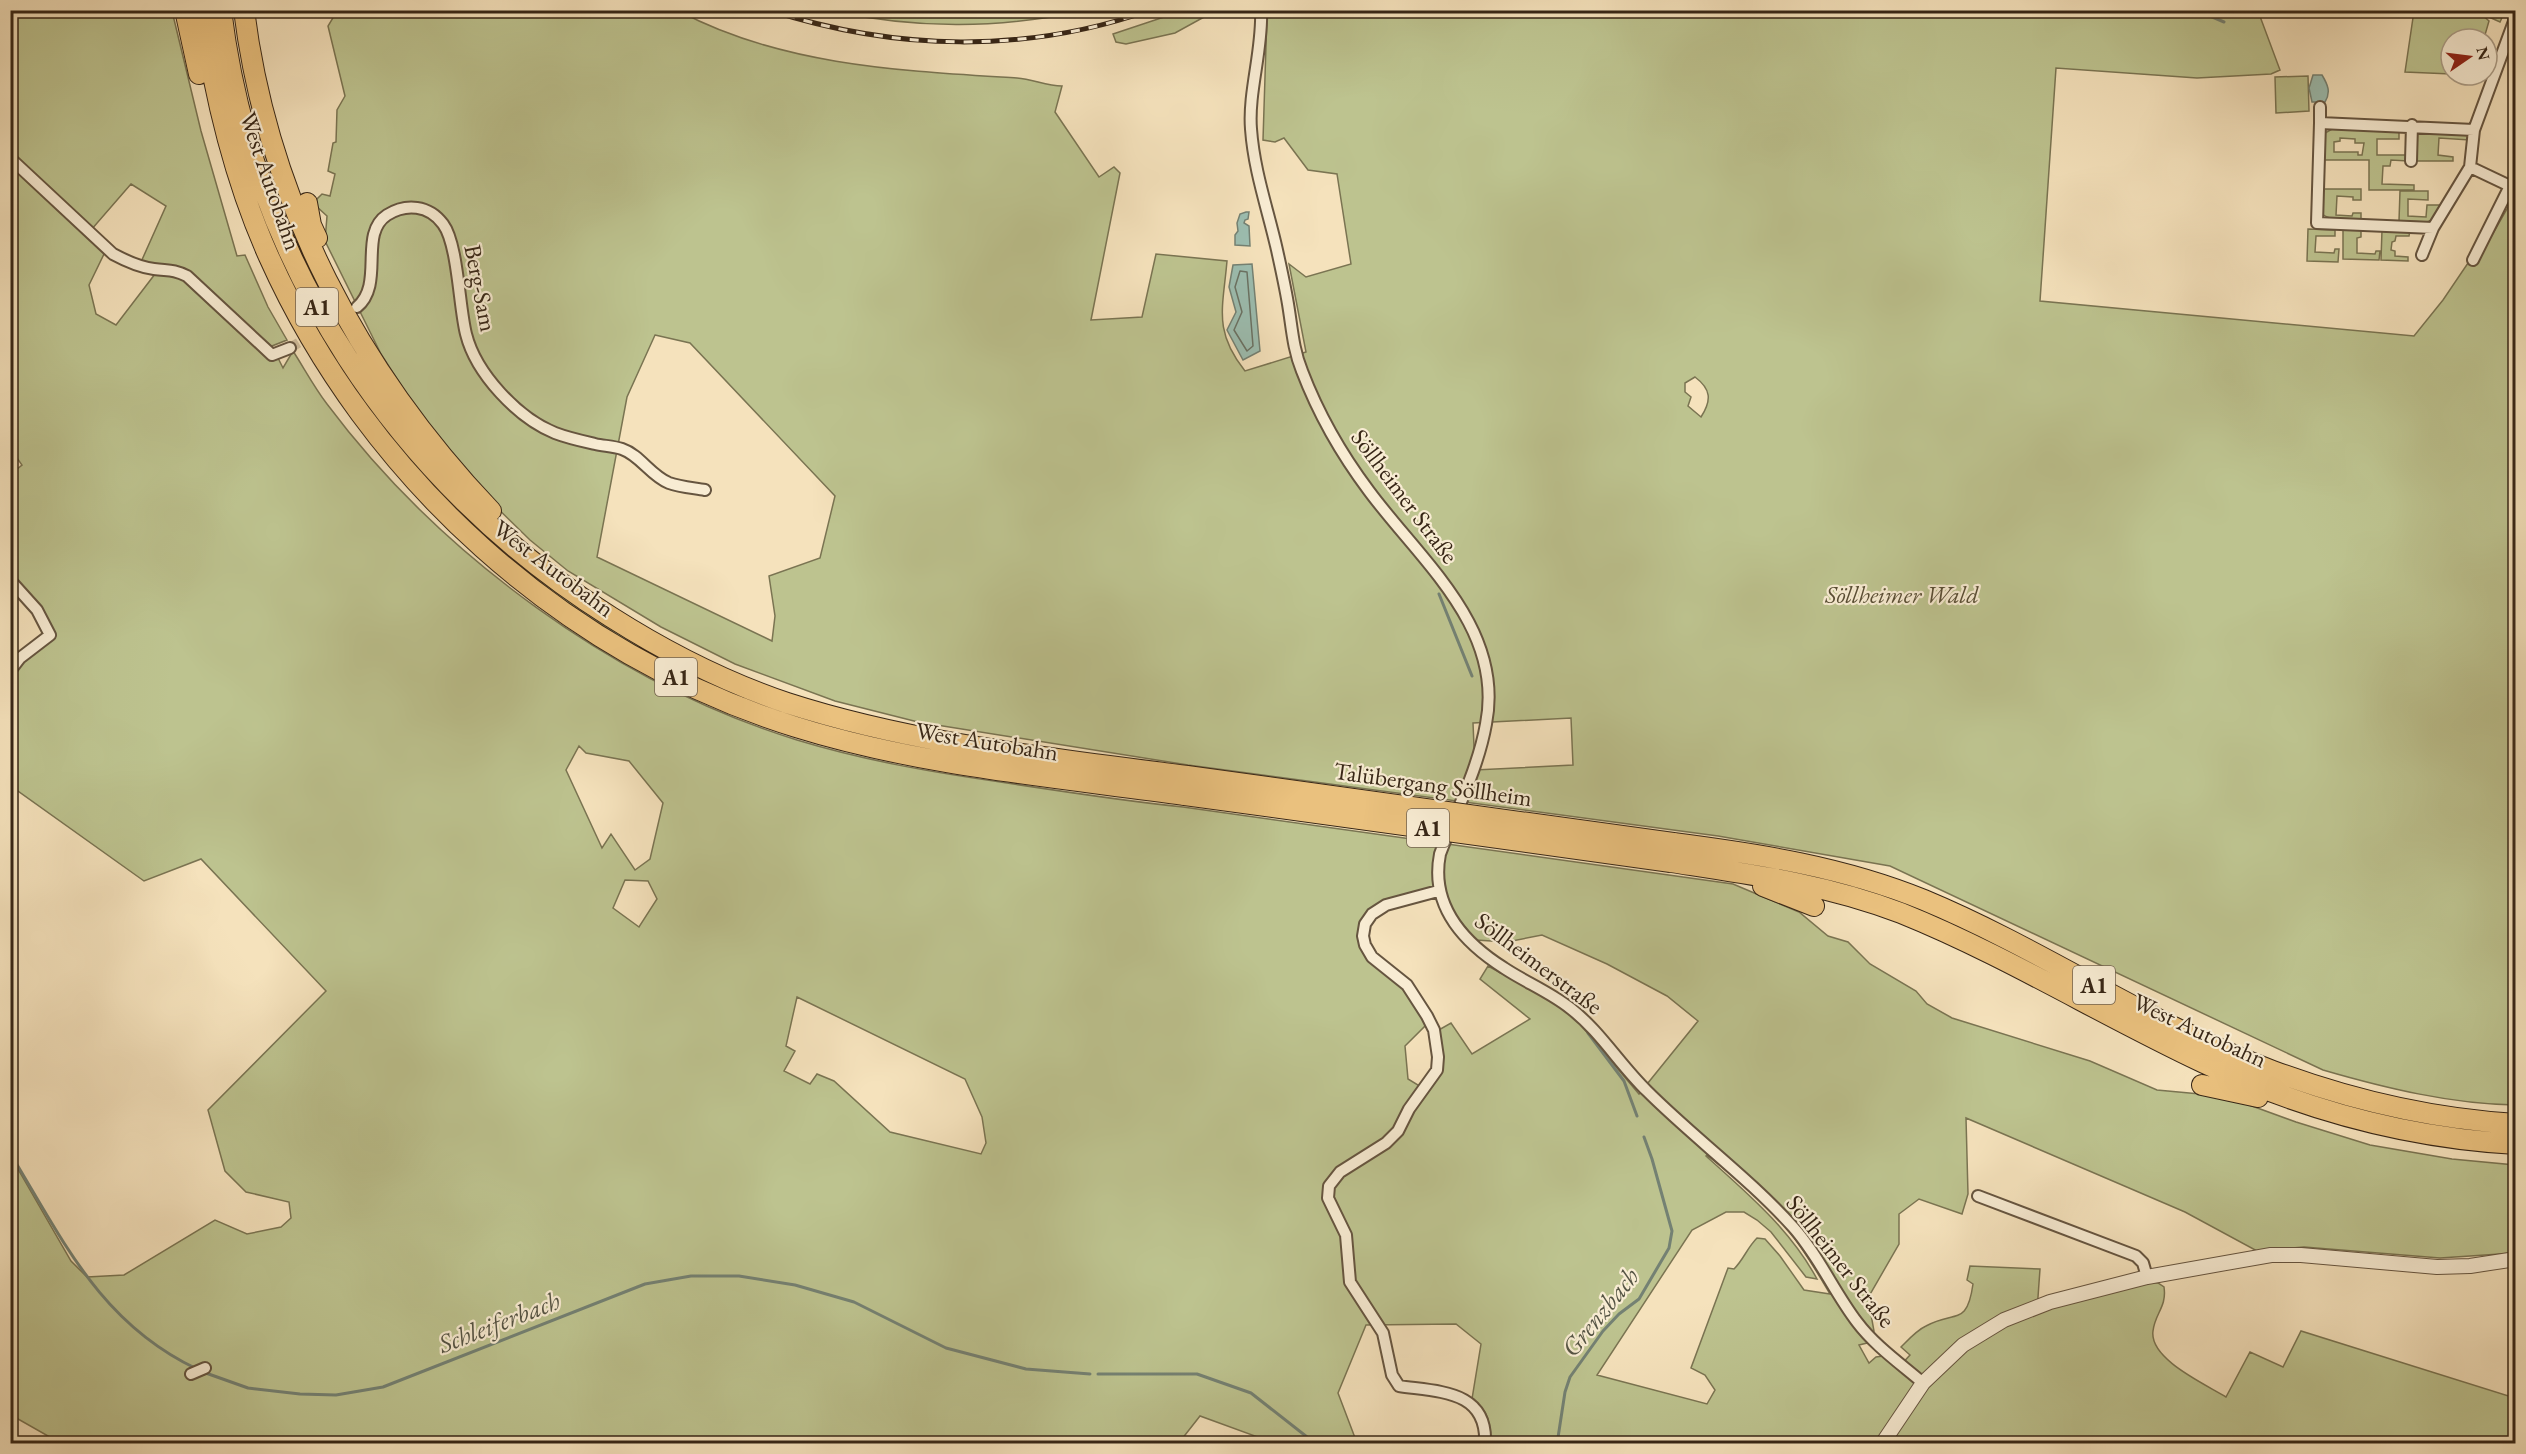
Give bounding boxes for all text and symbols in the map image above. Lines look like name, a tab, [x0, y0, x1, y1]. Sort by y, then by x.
north arrow	[2439, 27, 2499, 87]
text: N	[2471, 45, 2495, 62]
street label: West Autobahn	[233, 108, 309, 255]
street label: Berg-Sam	[457, 242, 505, 334]
road number: A1	[296, 288, 338, 326]
street label: Söllheimer Straße	[1344, 423, 1466, 569]
street label: West Autobahn	[487, 512, 621, 624]
park label: Söllheimer Wald	[1824, 579, 1979, 610]
road number: A1	[655, 658, 697, 696]
street label: West Autobahn	[913, 714, 1061, 768]
street label: Talübergang Söllheim	[1332, 755, 1534, 813]
road number: A1	[1407, 809, 1449, 847]
street label: Söllheimerstraße	[1469, 905, 1609, 1021]
road number: A1	[2073, 966, 2115, 1004]
street label: West Autobahn	[2128, 985, 2272, 1075]
street label: Söllheimer Straße	[1779, 1188, 1903, 1334]
water label: Grenzbach	[1554, 1260, 1647, 1364]
water label: Schleiferbach	[432, 1283, 565, 1361]

